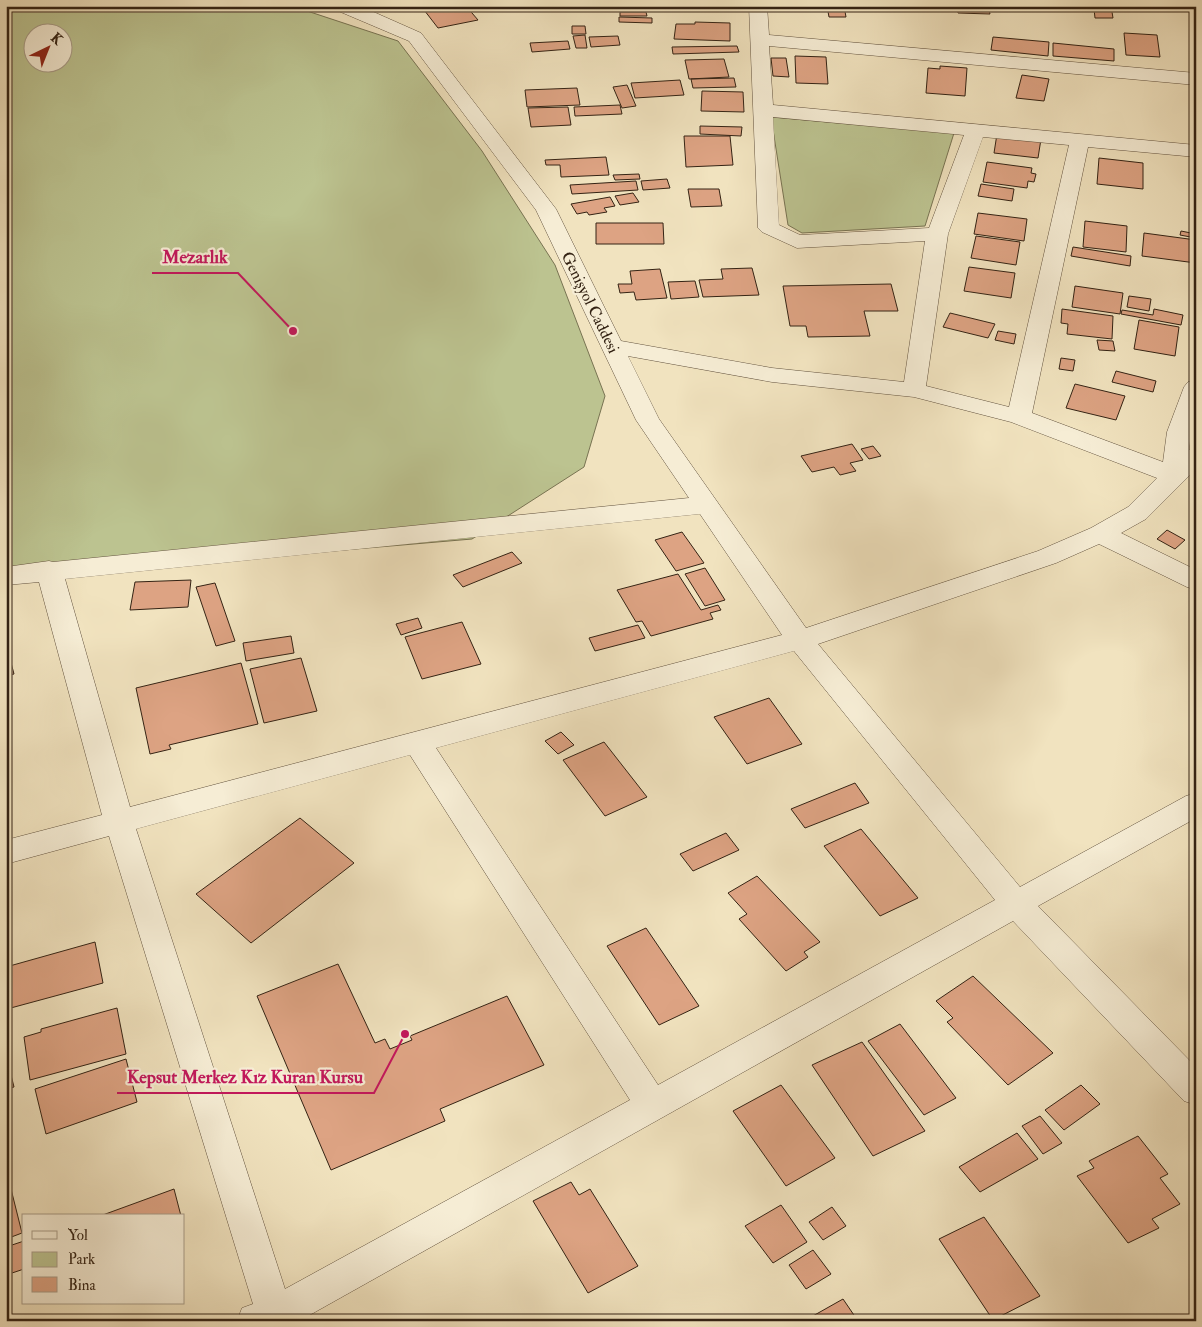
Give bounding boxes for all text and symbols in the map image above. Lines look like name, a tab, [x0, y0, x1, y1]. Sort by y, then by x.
north arrow	[22, 22, 72, 72]
text: K	[47, 29, 67, 49]
callout: Mezarlık	[152, 240, 238, 273]
text: Mezarlık	[161, 246, 228, 269]
street label: Genişyol Caddesi	[557, 248, 623, 357]
callout: Kepsut Merkez Kız Kuran Kursu	[117, 1060, 374, 1093]
text: Kepsut Merkez Kız Kuran Kursu	[127, 1066, 364, 1089]
legend	[22, 1214, 185, 1304]
text: Yol	[68, 1226, 88, 1245]
text: Park	[68, 1250, 95, 1269]
text: Bina	[68, 1276, 96, 1295]

